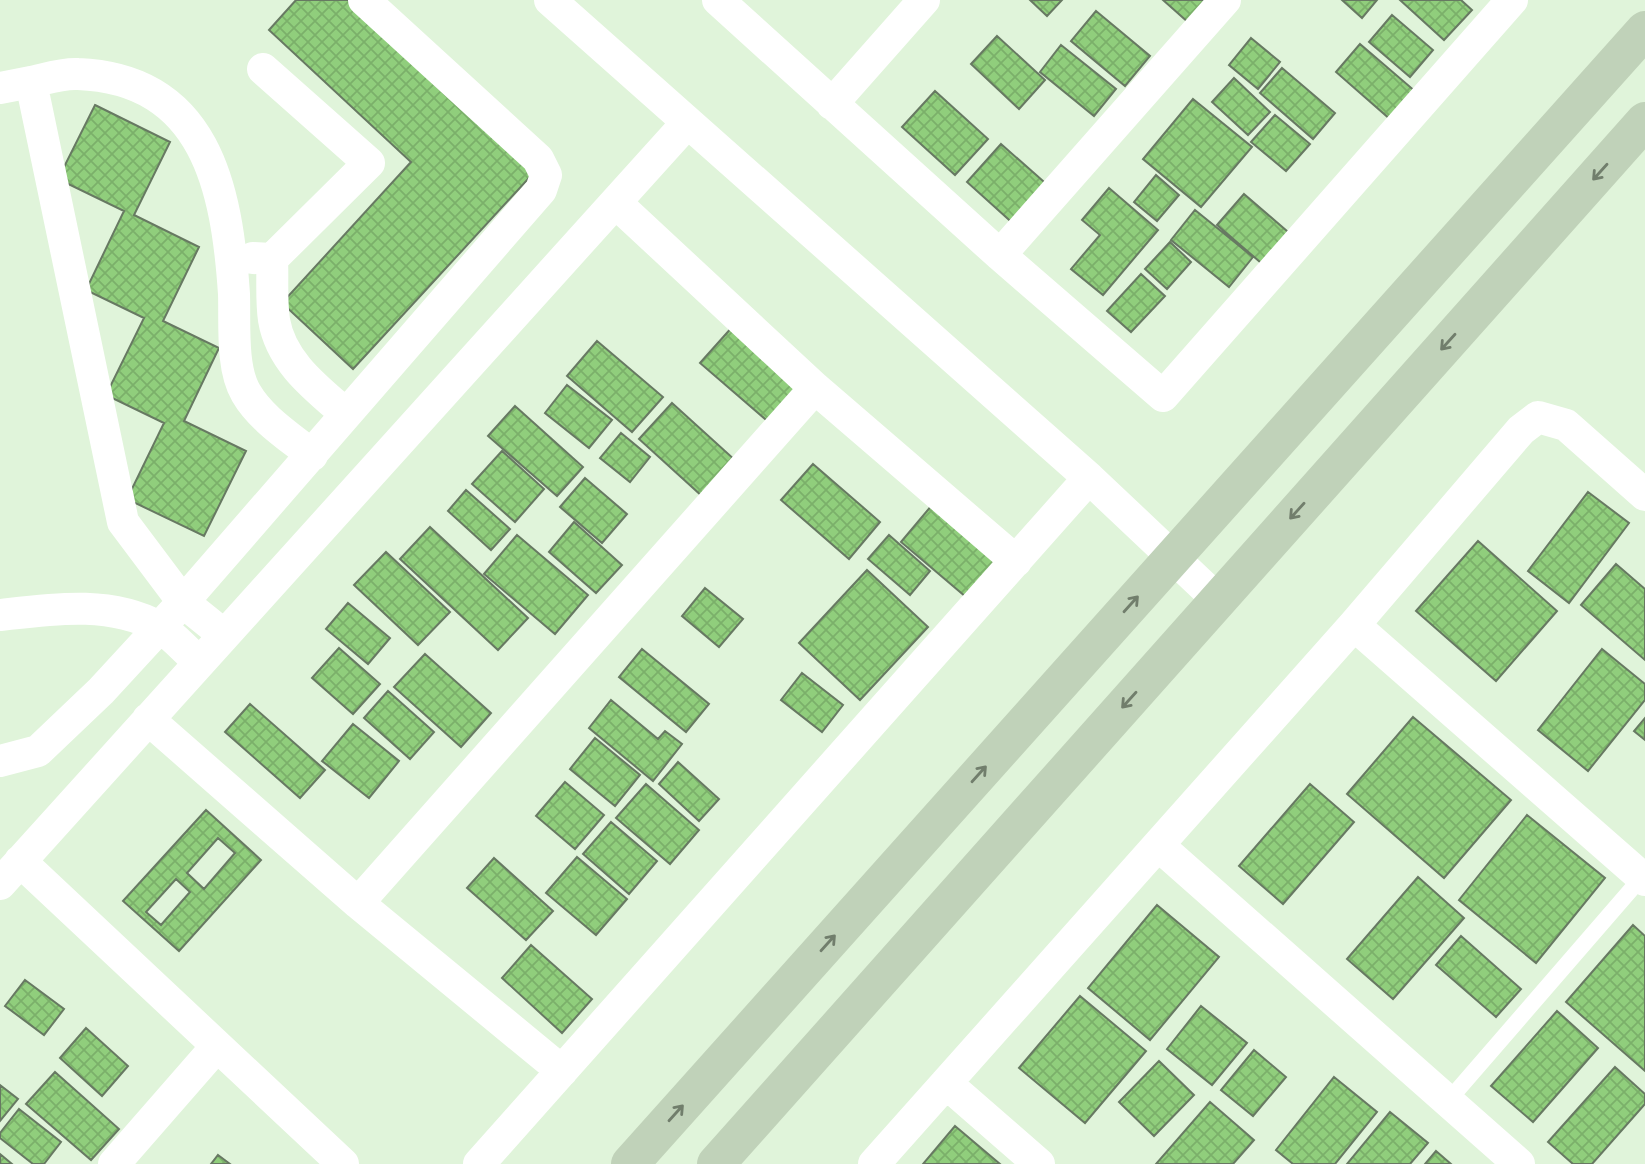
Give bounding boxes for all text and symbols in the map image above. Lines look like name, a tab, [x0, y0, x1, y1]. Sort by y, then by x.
one-way arrow	[1592, 162, 1608, 180]
one-way arrow	[1440, 332, 1456, 350]
one-way arrow	[1289, 502, 1305, 520]
one-way arrow	[1123, 595, 1139, 613]
one-way arrow	[1121, 690, 1137, 708]
one-way arrow	[971, 765, 987, 783]
one-way arrow	[819, 935, 835, 953]
one-way arrow	[668, 1104, 684, 1122]

